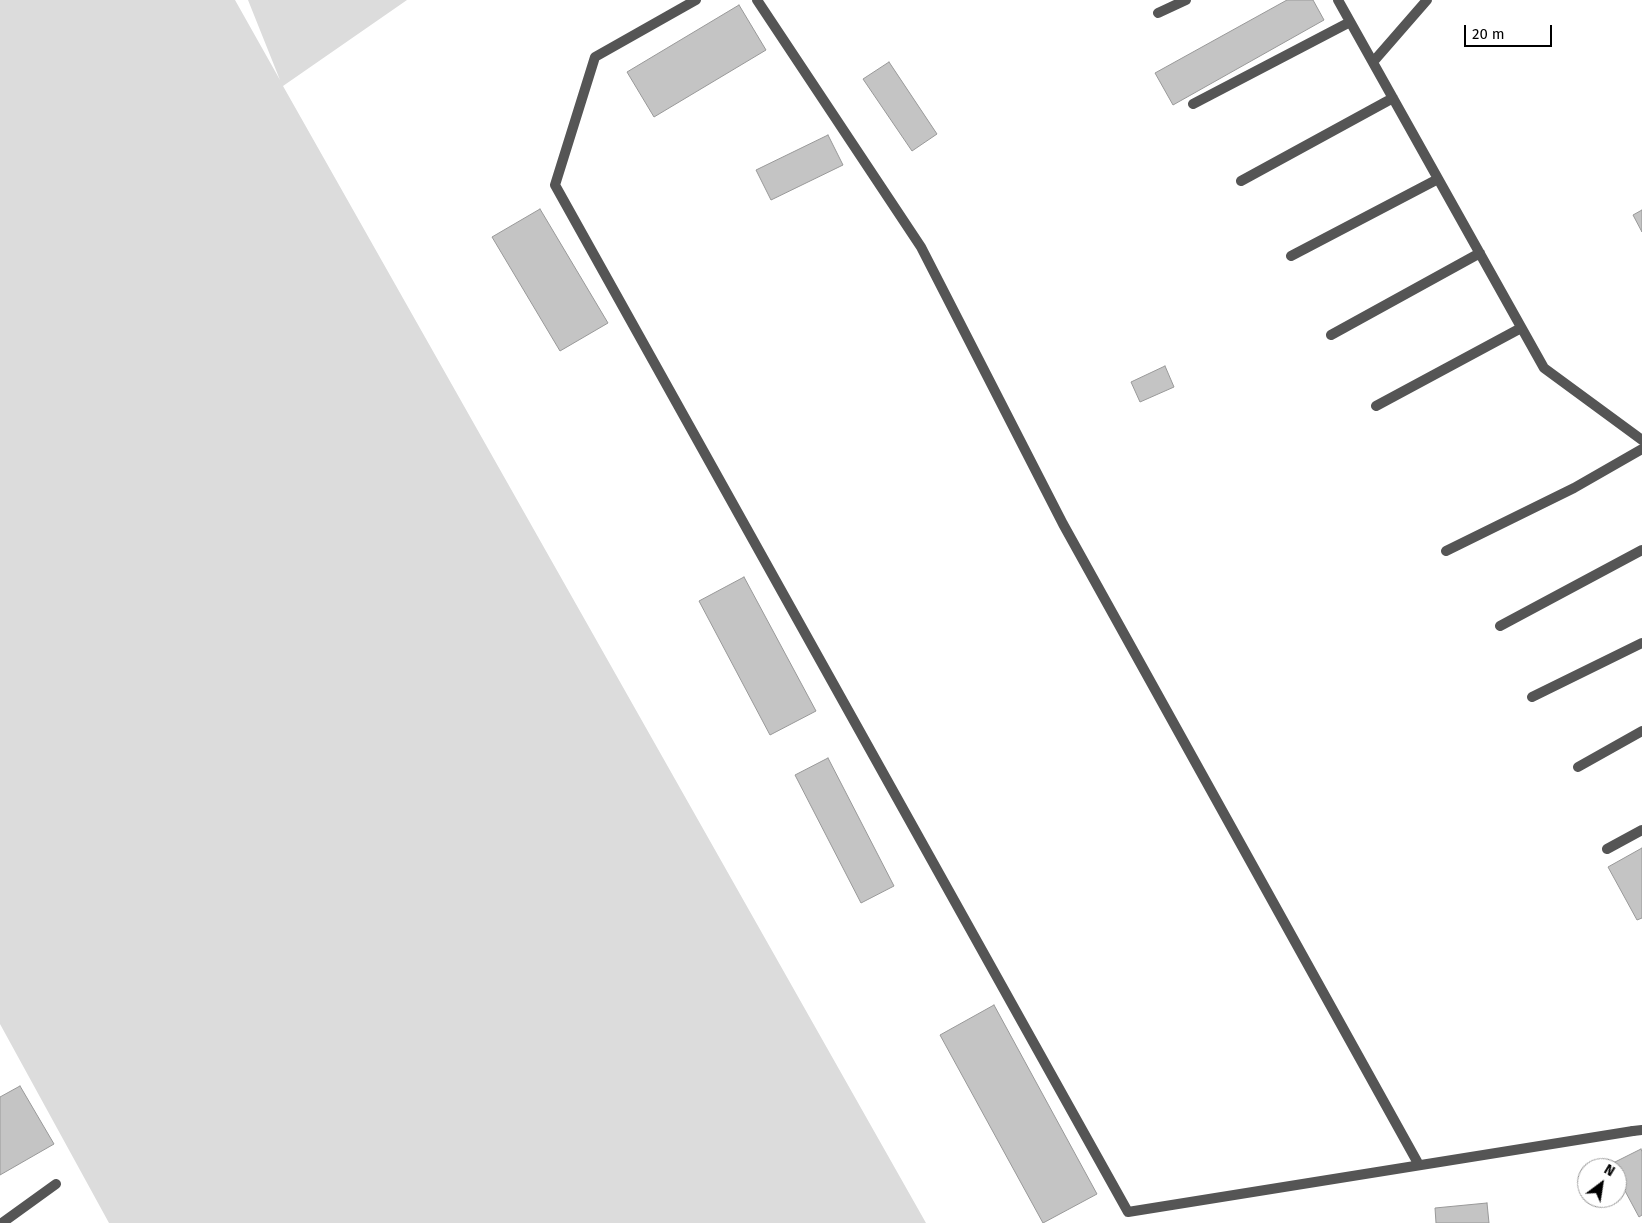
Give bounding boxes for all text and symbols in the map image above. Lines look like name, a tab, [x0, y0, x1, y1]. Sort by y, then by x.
scale bar	[1467, 15, 1554, 47]
text: 20 m	[1472, 25, 1505, 43]
north arrow	[1577, 1158, 1627, 1208]
text: N	[1601, 1161, 1618, 1180]

